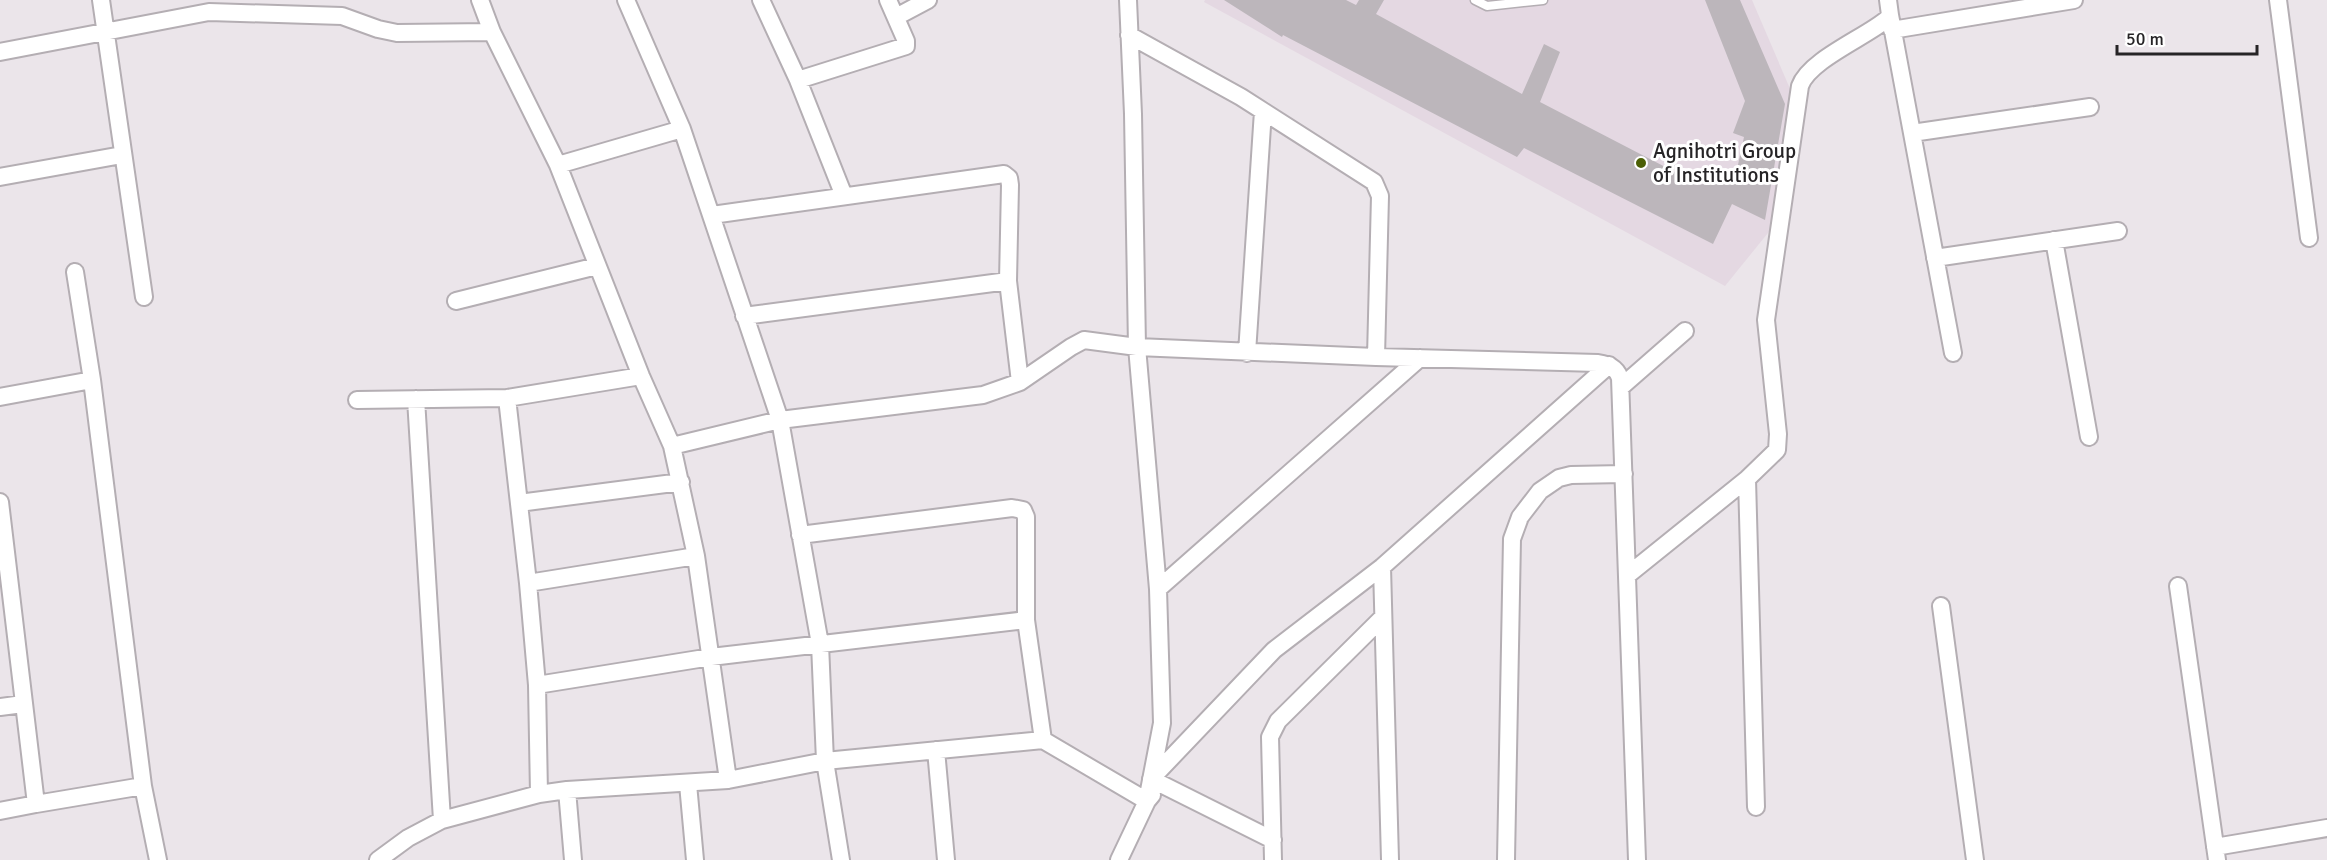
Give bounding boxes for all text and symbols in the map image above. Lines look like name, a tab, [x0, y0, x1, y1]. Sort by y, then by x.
scale bar	[2117, 18, 2256, 56]
text: 50 m	[2126, 28, 2164, 50]
place label: Agnihotri Group of Institutions	[1653, 138, 1796, 188]
marker: Agnihotri Group of Institutions	[1634, 156, 1648, 170]

